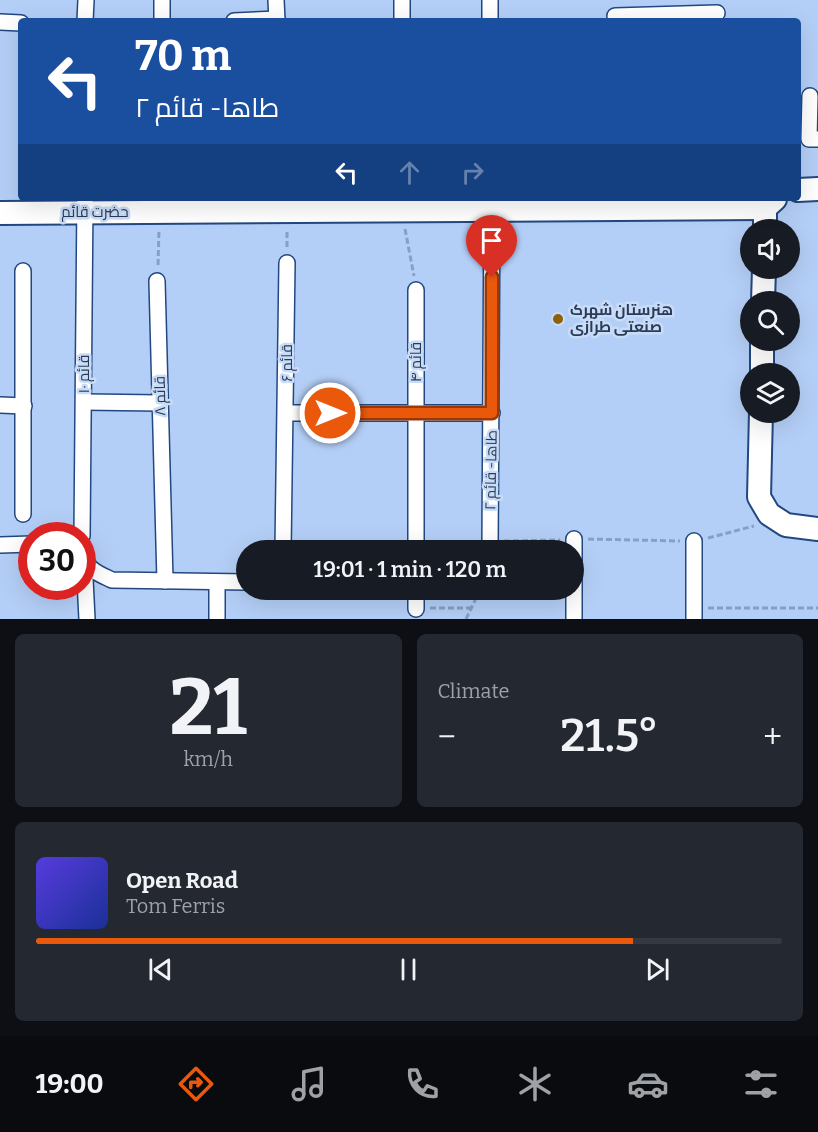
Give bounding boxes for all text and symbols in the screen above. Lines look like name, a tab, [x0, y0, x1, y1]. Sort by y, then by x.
text: 70 m	[135, 31, 231, 81]
icon: left	[36, 42, 114, 120]
text: طاها- قائم ۲	[135, 92, 279, 124]
icon: left	[330, 156, 363, 189]
icon: ahead	[393, 156, 426, 189]
icon: right	[456, 156, 489, 189]
street label: حضرت قائم	[61, 203, 129, 222]
pin	[466, 215, 517, 277]
map controls	[740, 219, 800, 423]
button: sound	[740, 219, 800, 279]
icon: arrive	[475, 224, 508, 257]
button: search	[740, 291, 800, 351]
place label: هنرستان شهرک صنعتی طرازی	[570, 301, 673, 336]
marker: هنرستان شهرک صنعتی طرازی	[551, 312, 565, 326]
street label: قائم ۴	[407, 342, 426, 382]
street label: قائم ۶	[278, 344, 297, 382]
street label: قائم ۱۰	[75, 355, 94, 393]
button: layers	[740, 363, 800, 423]
street label: قائم ۸	[151, 376, 170, 416]
position arrow	[298, 381, 362, 445]
street label: طاها- قائم ۲	[481, 430, 502, 510]
speed limit sign: 30	[18, 522, 96, 600]
text: 19:01 · 1 min · 120 m	[314, 556, 506, 583]
text: 21	[169, 661, 247, 755]
text: Climate	[438, 679, 509, 703]
text: 21.5°	[560, 709, 659, 763]
text: −	[438, 717, 456, 757]
text: +	[763, 717, 782, 757]
text: km/h	[184, 747, 233, 771]
text: Open Road	[126, 867, 238, 894]
text: Tom Ferris	[126, 894, 225, 918]
icon: previous	[144, 953, 177, 986]
icon: pause	[392, 953, 425, 986]
icon: next	[641, 953, 674, 986]
icon: directions	[175, 1063, 217, 1105]
icon: music	[288, 1063, 330, 1105]
icon: phone	[401, 1063, 443, 1105]
icon: climate	[514, 1063, 556, 1105]
icon: car	[627, 1063, 669, 1105]
icon: filters	[740, 1063, 782, 1105]
text: 19:00	[36, 1068, 104, 1100]

